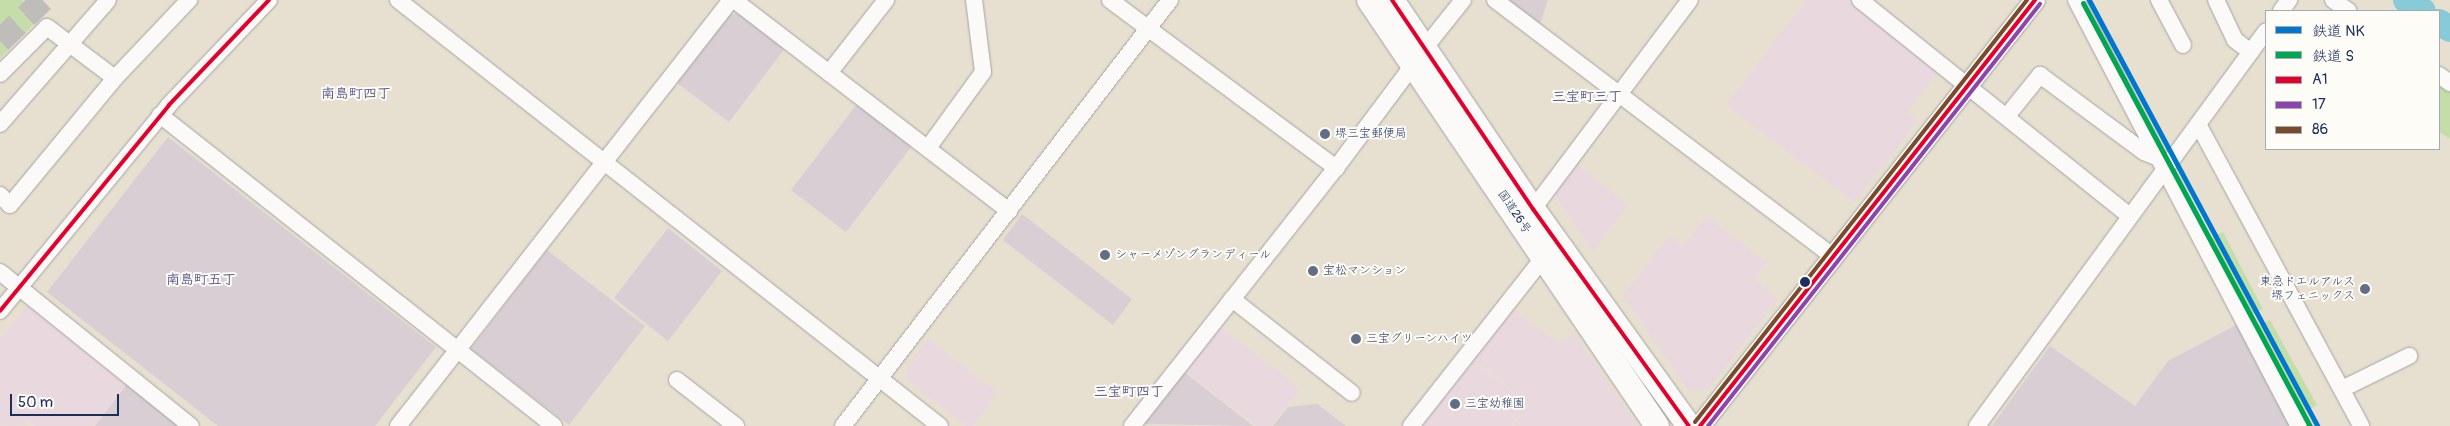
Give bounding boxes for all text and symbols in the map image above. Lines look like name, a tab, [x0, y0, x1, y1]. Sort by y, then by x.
legend	[2265, 10, 2440, 150]
text: 鉄道 NK	[2312, 22, 2364, 41]
text: 鉄道 S	[2312, 47, 2354, 66]
text: A1	[2312, 70, 2328, 89]
district label: 南島町四丁	[321, 86, 391, 102]
district label: 三宝町三丁	[1552, 89, 1622, 105]
text: 17	[2312, 95, 2326, 114]
text: 86	[2312, 120, 2328, 139]
place label: 堺三宝郵便局	[1335, 127, 1407, 141]
marker: 堺三宝郵便局	[1319, 128, 1331, 140]
street label: 国道26号	[1494, 187, 1534, 237]
place label: シャーメゾングランディール	[1115, 248, 1271, 262]
marker: シャーメゾングランディール	[1099, 249, 1111, 261]
place label: 宝松マンション	[1323, 264, 1407, 278]
marker: 宝松マンション	[1307, 265, 1319, 277]
district label: 南島町五丁	[166, 272, 236, 288]
place label: 東急ドエルアルス 堺フェニックス	[2259, 275, 2355, 303]
unlabelled marker	[1800, 277, 1810, 287]
marker: 東急ドエルアルス 堺フェニックス	[2359, 283, 2371, 295]
place label: 三宝グリーンハイツ	[1366, 332, 1474, 346]
marker: 三宝グリーンハイツ	[1350, 333, 1362, 345]
scale bar	[12, 384, 121, 416]
district label: 三宝町四丁	[1094, 384, 1164, 400]
text: 50 m	[18, 393, 53, 412]
place label: 三宝幼稚園	[1465, 397, 1525, 411]
marker: 三宝幼稚園	[1449, 398, 1461, 410]

